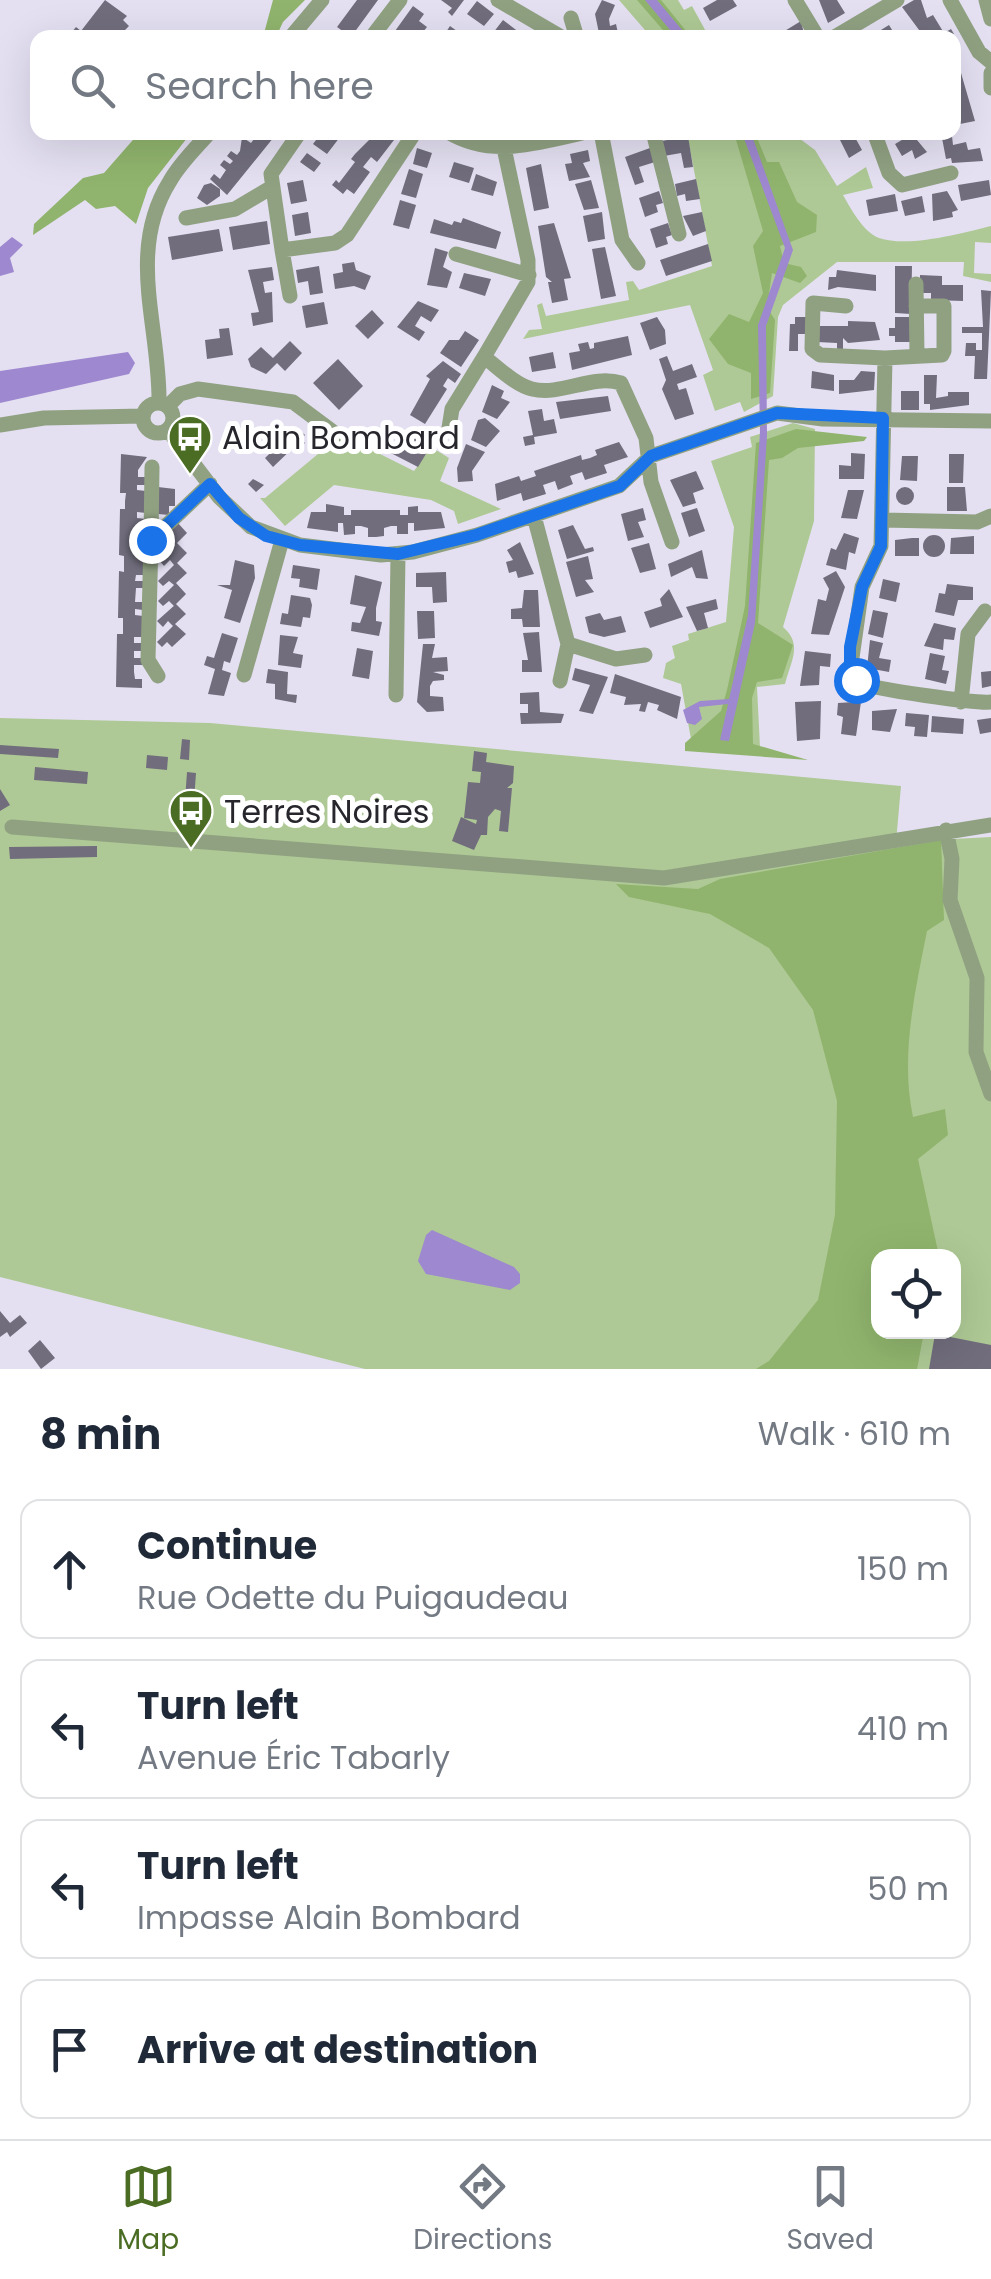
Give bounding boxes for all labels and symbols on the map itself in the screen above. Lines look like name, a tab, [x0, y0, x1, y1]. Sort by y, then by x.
bus stop icon: Alain Bombard	[167, 414, 213, 475]
place label: Alain Bombard	[222, 415, 460, 460]
route end	[129, 518, 175, 564]
route start	[834, 658, 880, 704]
bus stop icon: Terres Noires	[168, 788, 214, 849]
place label: Terres Noires	[224, 789, 429, 834]

